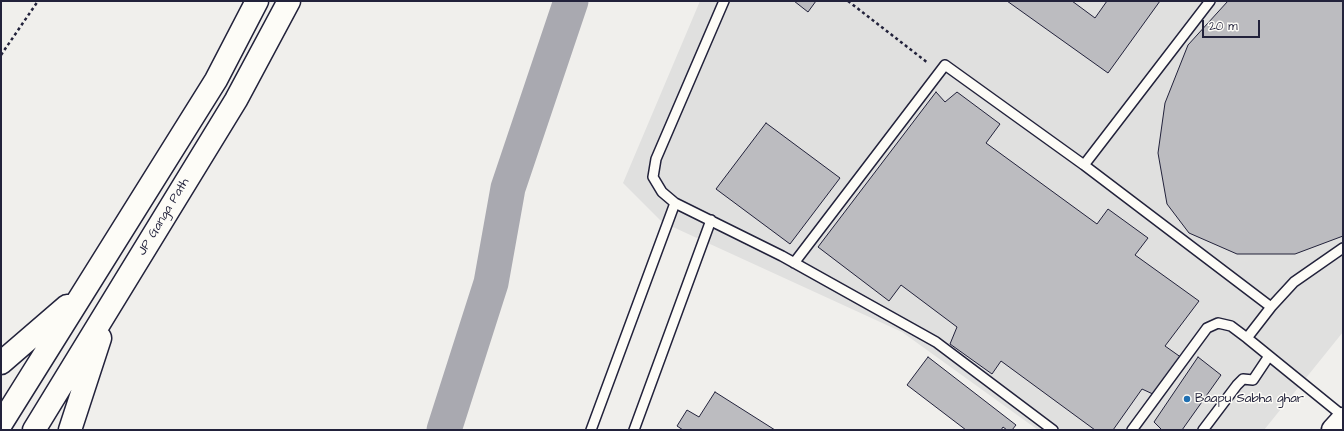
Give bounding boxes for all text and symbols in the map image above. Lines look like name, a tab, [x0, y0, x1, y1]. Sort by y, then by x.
scale bar	[1204, 12, 1262, 38]
text: 20 m	[1209, 18, 1238, 35]
street label: JP Ganga Path	[135, 175, 193, 259]
place label: Baapu Sabha ghar	[1195, 391, 1304, 407]
marker: Baapu Sabha ghar	[1182, 394, 1192, 404]

